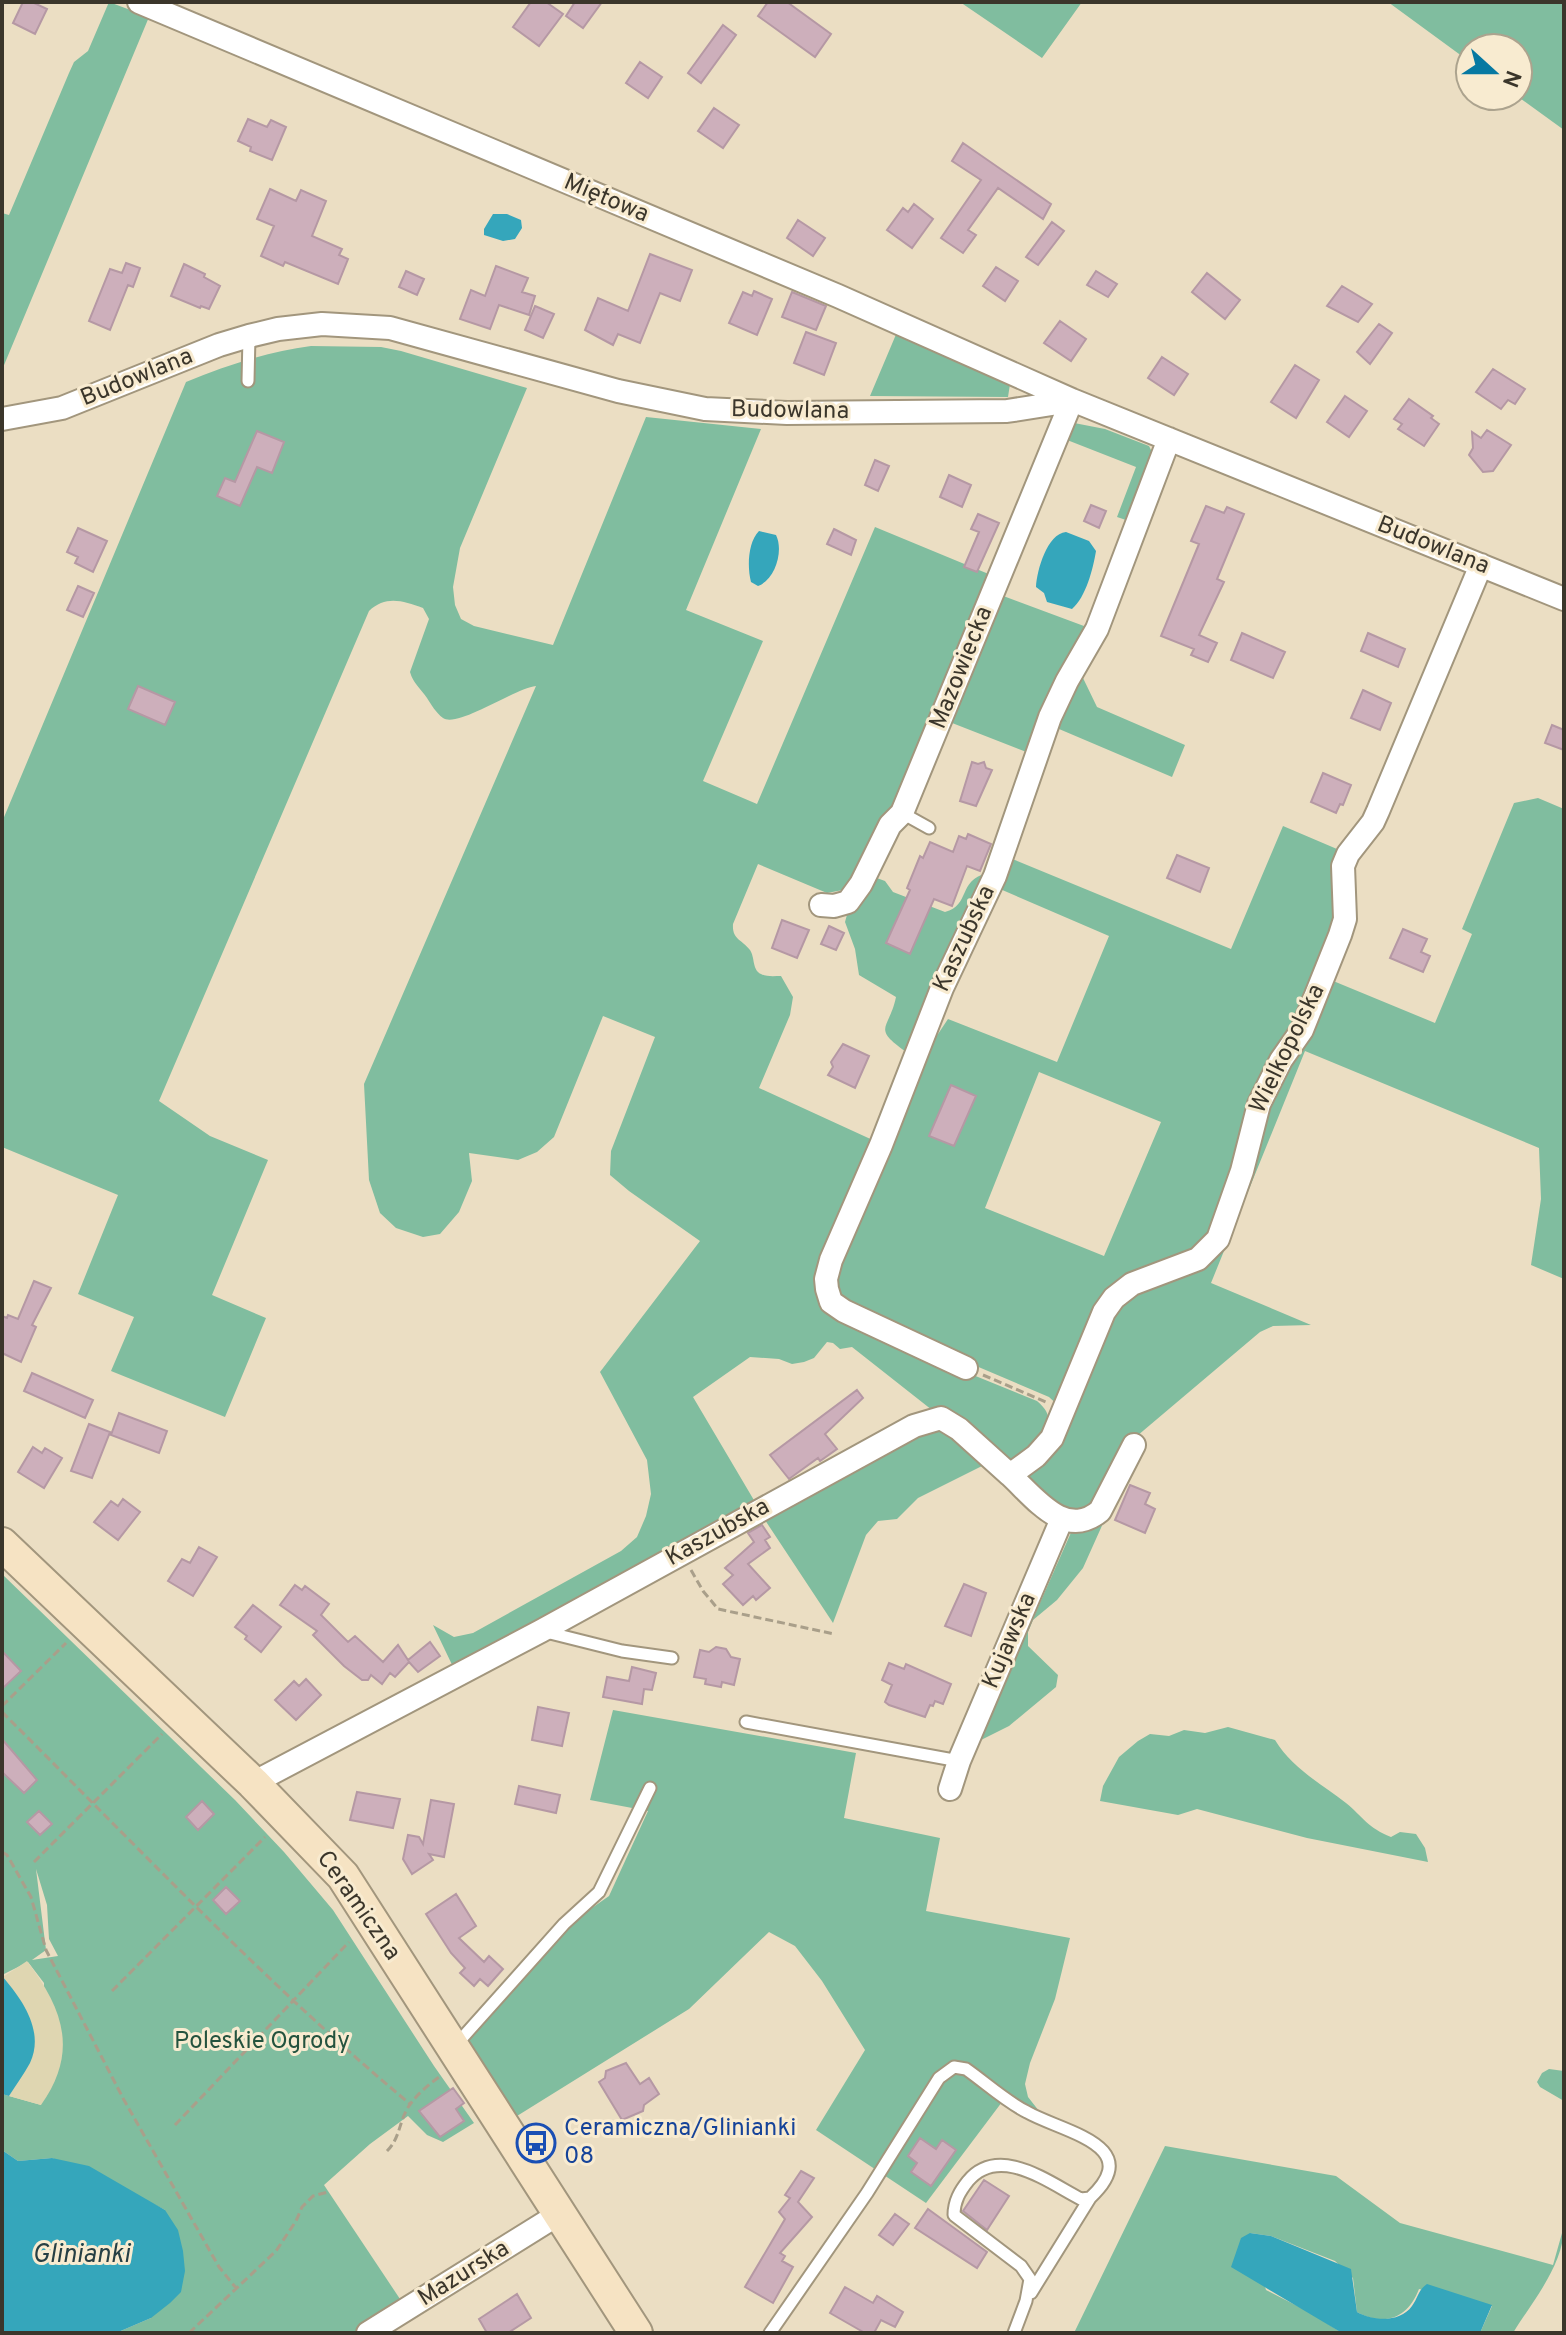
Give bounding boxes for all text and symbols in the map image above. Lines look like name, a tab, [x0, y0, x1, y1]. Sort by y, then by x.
north arrow	[1454, 32, 1534, 112]
text: N	[1495, 66, 1526, 90]
street label: Miętowa	[559, 168, 653, 230]
street label: Budowlana	[76, 342, 198, 414]
street label: Budowlana	[731, 395, 849, 427]
street label: Budowlana	[1372, 510, 1494, 582]
street label: Mazowiecka	[924, 602, 1000, 734]
street label: Kaszubska	[927, 881, 1003, 997]
street label: Wielkopolska	[1244, 979, 1332, 1119]
street label: Kaszubska	[661, 1492, 775, 1574]
street label: Kujawska	[976, 1588, 1044, 1694]
street label: Ceramiczna	[309, 1845, 407, 1967]
park label: Poleskie Ogrody	[174, 2027, 350, 2057]
place label: Ceramiczna/Glinianki 08	[564, 2114, 796, 2172]
bus stop icon: Ceramiczna/Glinianki 08	[515, 2122, 557, 2164]
street label: Mazurska	[413, 2234, 515, 2314]
water label: Glinianki	[32, 2239, 131, 2272]

